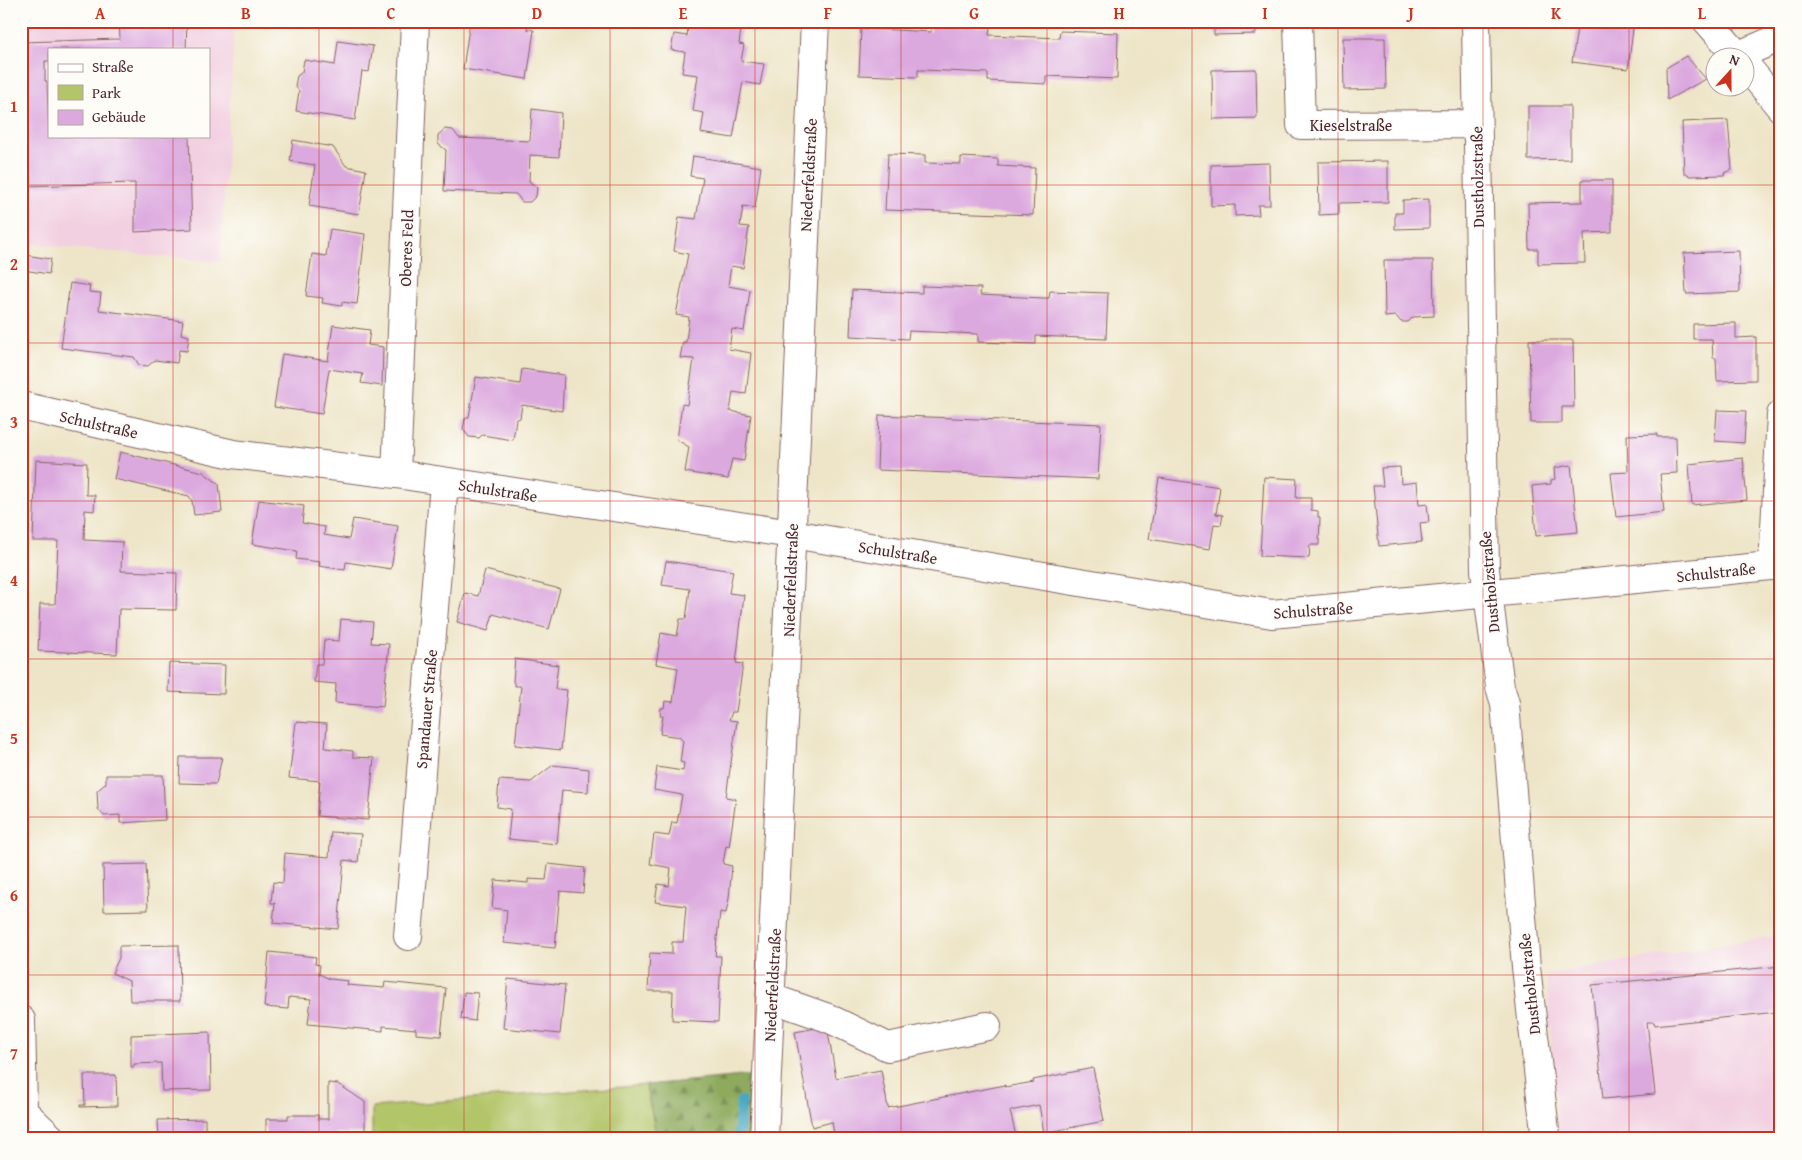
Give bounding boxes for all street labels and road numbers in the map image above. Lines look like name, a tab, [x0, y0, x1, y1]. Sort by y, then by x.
street label: Kieselstraße	[1310, 113, 1392, 137]
street label: Niederfeldstraße	[793, 118, 823, 232]
street label: Dustholzstraße	[1464, 126, 1490, 228]
street label: Oberes Feld	[393, 209, 419, 287]
street label: Schulstraße	[57, 403, 141, 445]
street label: Schulstraße	[457, 472, 539, 508]
street label: Niederfeldstraße	[776, 523, 804, 637]
street label: Dustholzstraße	[1473, 530, 1505, 634]
street label: Schulstraße	[857, 534, 939, 570]
street label: Schulstraße	[1675, 556, 1757, 588]
street label: Schulstraße	[1272, 595, 1354, 625]
street label: Spandauer Straße	[409, 648, 443, 770]
street label: Niederfeldstraße	[757, 928, 787, 1042]
street label: Dustholzstraße	[1512, 932, 1546, 1036]

